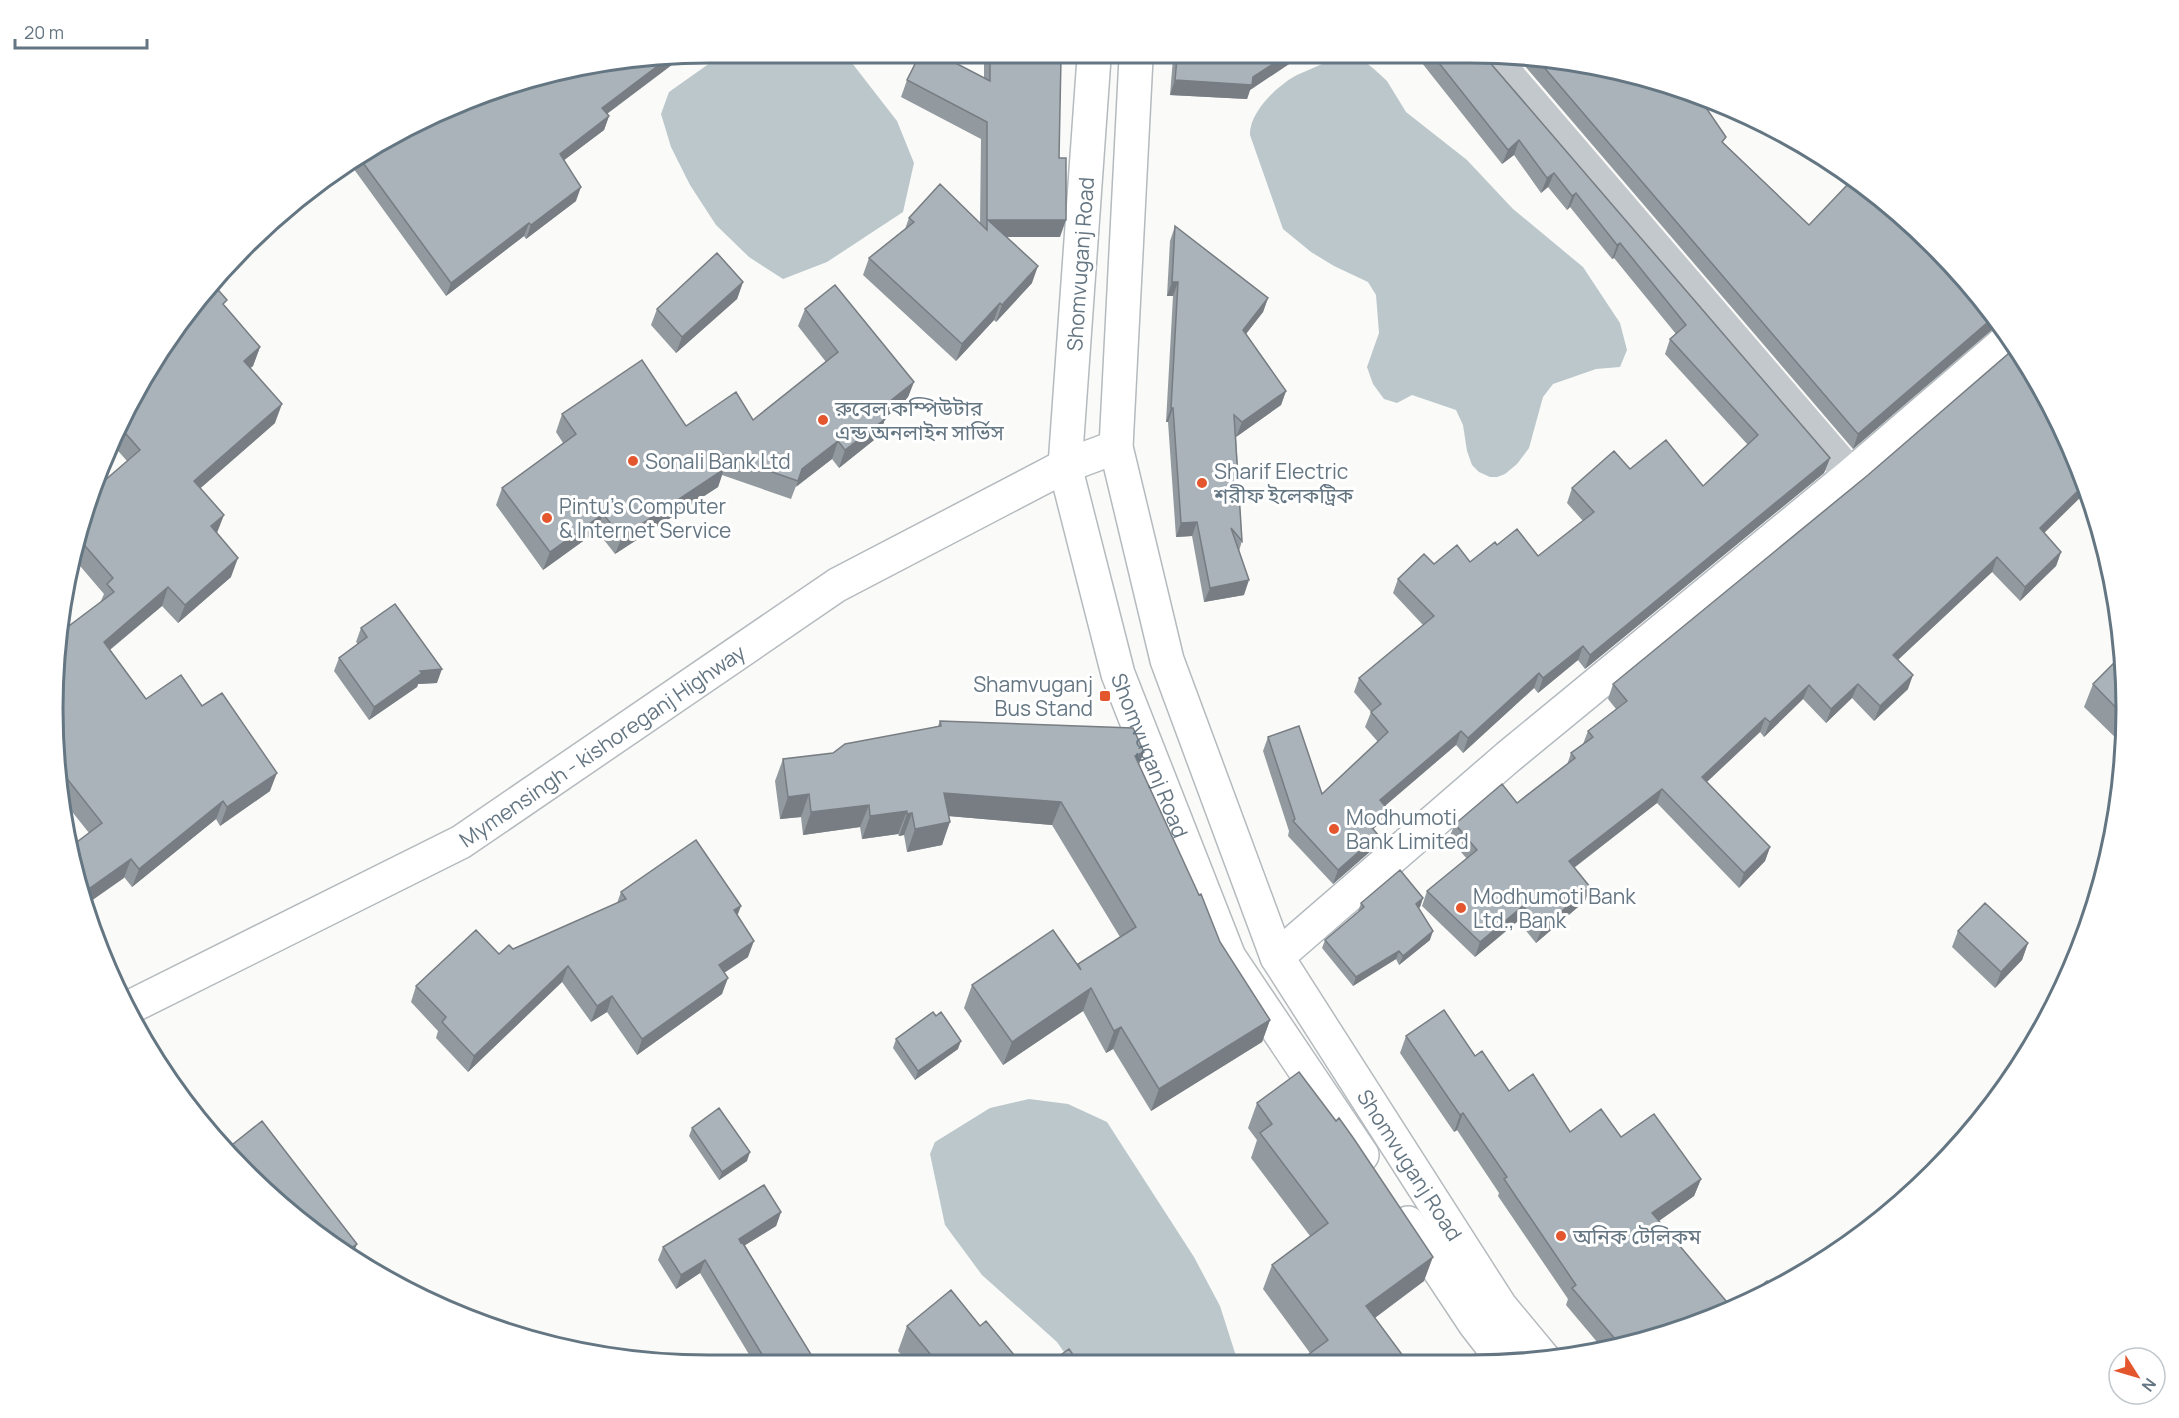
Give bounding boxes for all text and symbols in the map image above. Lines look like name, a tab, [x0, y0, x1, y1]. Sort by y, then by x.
scale bar	[15, 12, 147, 50]
text: 20 m	[24, 20, 64, 44]
street label: Shomvuganj Road	[1060, 176, 1100, 352]
place label: রুবেল কম্পিউটার এন্ড অনলাইন সার্ভিস	[834, 394, 1005, 446]
marker: রুবেল কম্পিউটার এন্ড অনলাইন সার্ভিস	[816, 413, 830, 427]
place label: Sonali Bank Ltd	[645, 447, 791, 475]
marker: Sonali Bank Ltd	[626, 454, 640, 468]
place label: Sharif Electric শরীফ ইলেকট্রিক	[1213, 457, 1354, 509]
marker: Sharif Electric শরীফ ইলেকট্রিক	[1195, 476, 1209, 490]
place label: Pintu's Computer & Internet Service	[559, 492, 731, 544]
marker: Pintu's Computer & Internet Service	[540, 511, 554, 525]
street label: Mymensingh - kishoreganj Highway	[454, 638, 750, 853]
street label: Shomvuganj Road	[1105, 669, 1195, 842]
place label: Shamvuganj Bus Stand	[973, 670, 1093, 722]
marker: Shamvuganj Bus Stand	[1098, 689, 1112, 703]
place label: Modhumoti Bank Limited	[1346, 803, 1469, 855]
marker: Modhumoti Bank Limited	[1327, 822, 1341, 836]
place label: Modhumoti Bank Ltd., Bank	[1473, 882, 1636, 934]
marker: Modhumoti Bank Ltd., Bank	[1454, 901, 1468, 915]
street label: Shomvuganj Road	[1351, 1084, 1469, 1246]
place label: অনিক টেলিকম	[1572, 1222, 1702, 1250]
marker: অনিক টেলিকম	[1554, 1229, 1568, 1243]
north arrow	[2107, 1346, 2167, 1406]
text: N	[2137, 1374, 2161, 1396]

